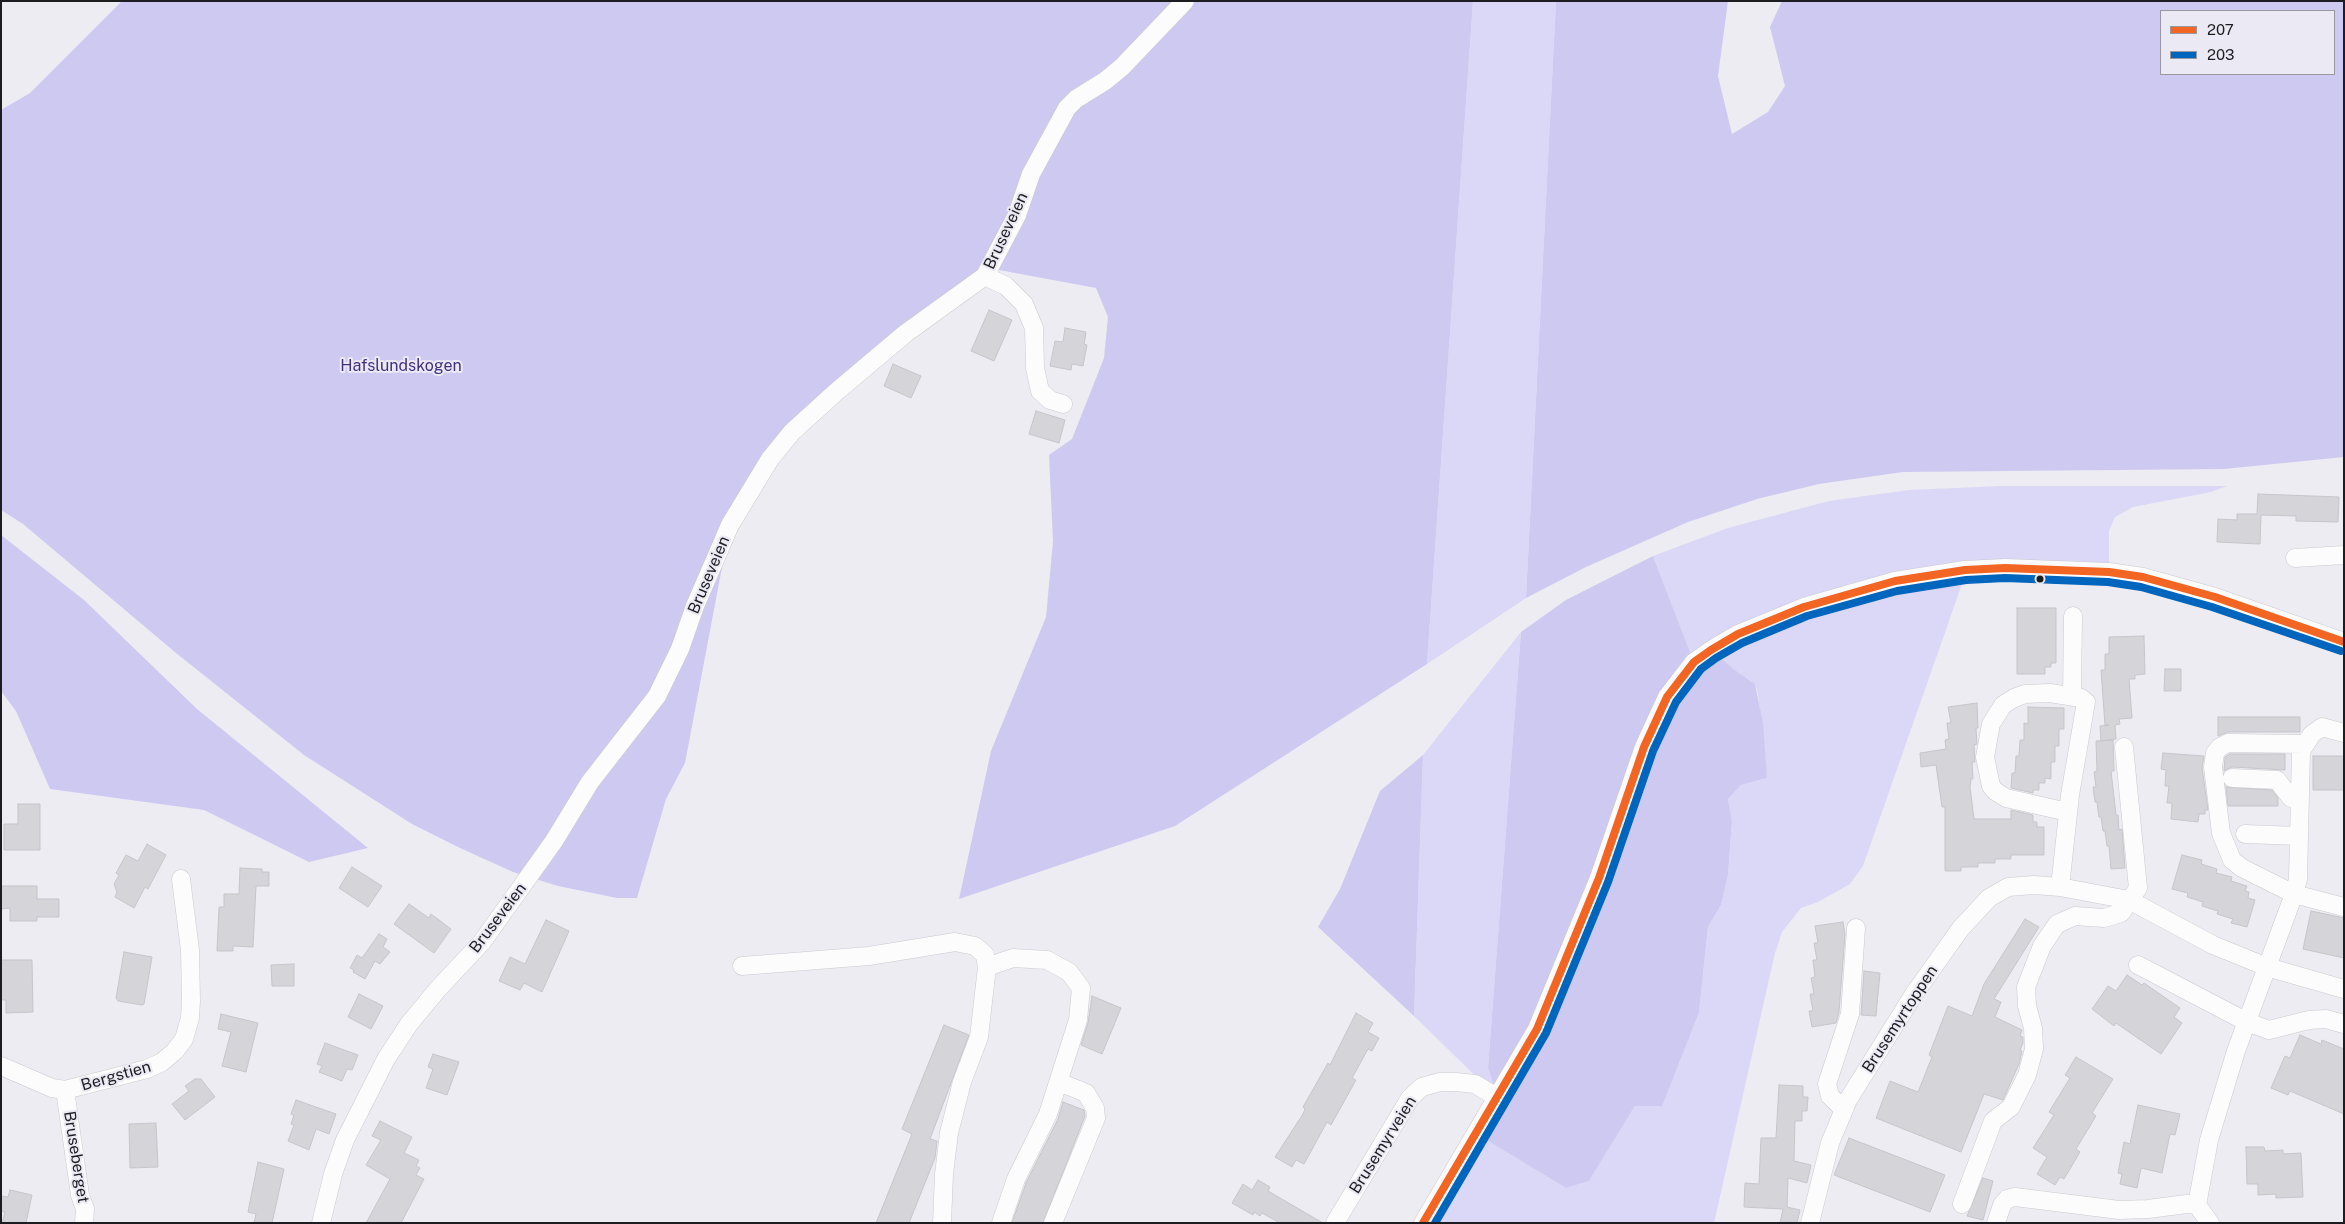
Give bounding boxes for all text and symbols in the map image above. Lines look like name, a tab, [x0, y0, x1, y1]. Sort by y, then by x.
legend	[2160, 10, 2335, 75]
text: 207	[2207, 21, 2234, 38]
text: 203	[2207, 46, 2234, 63]
street label: Bruseveien	[980, 190, 1032, 272]
park label: Hafslundskogen	[340, 356, 462, 376]
street label: Bruseveien	[684, 533, 734, 617]
unlabelled marker	[2035, 574, 2045, 584]
street label: Bruseveien	[466, 879, 530, 957]
street label: Brusemyrtoppen	[1858, 962, 1942, 1076]
street label: Bergstien	[79, 1057, 153, 1095]
street label: Brusemyrveien	[1345, 1093, 1421, 1197]
street label: Bruseberget	[59, 1110, 93, 1204]

